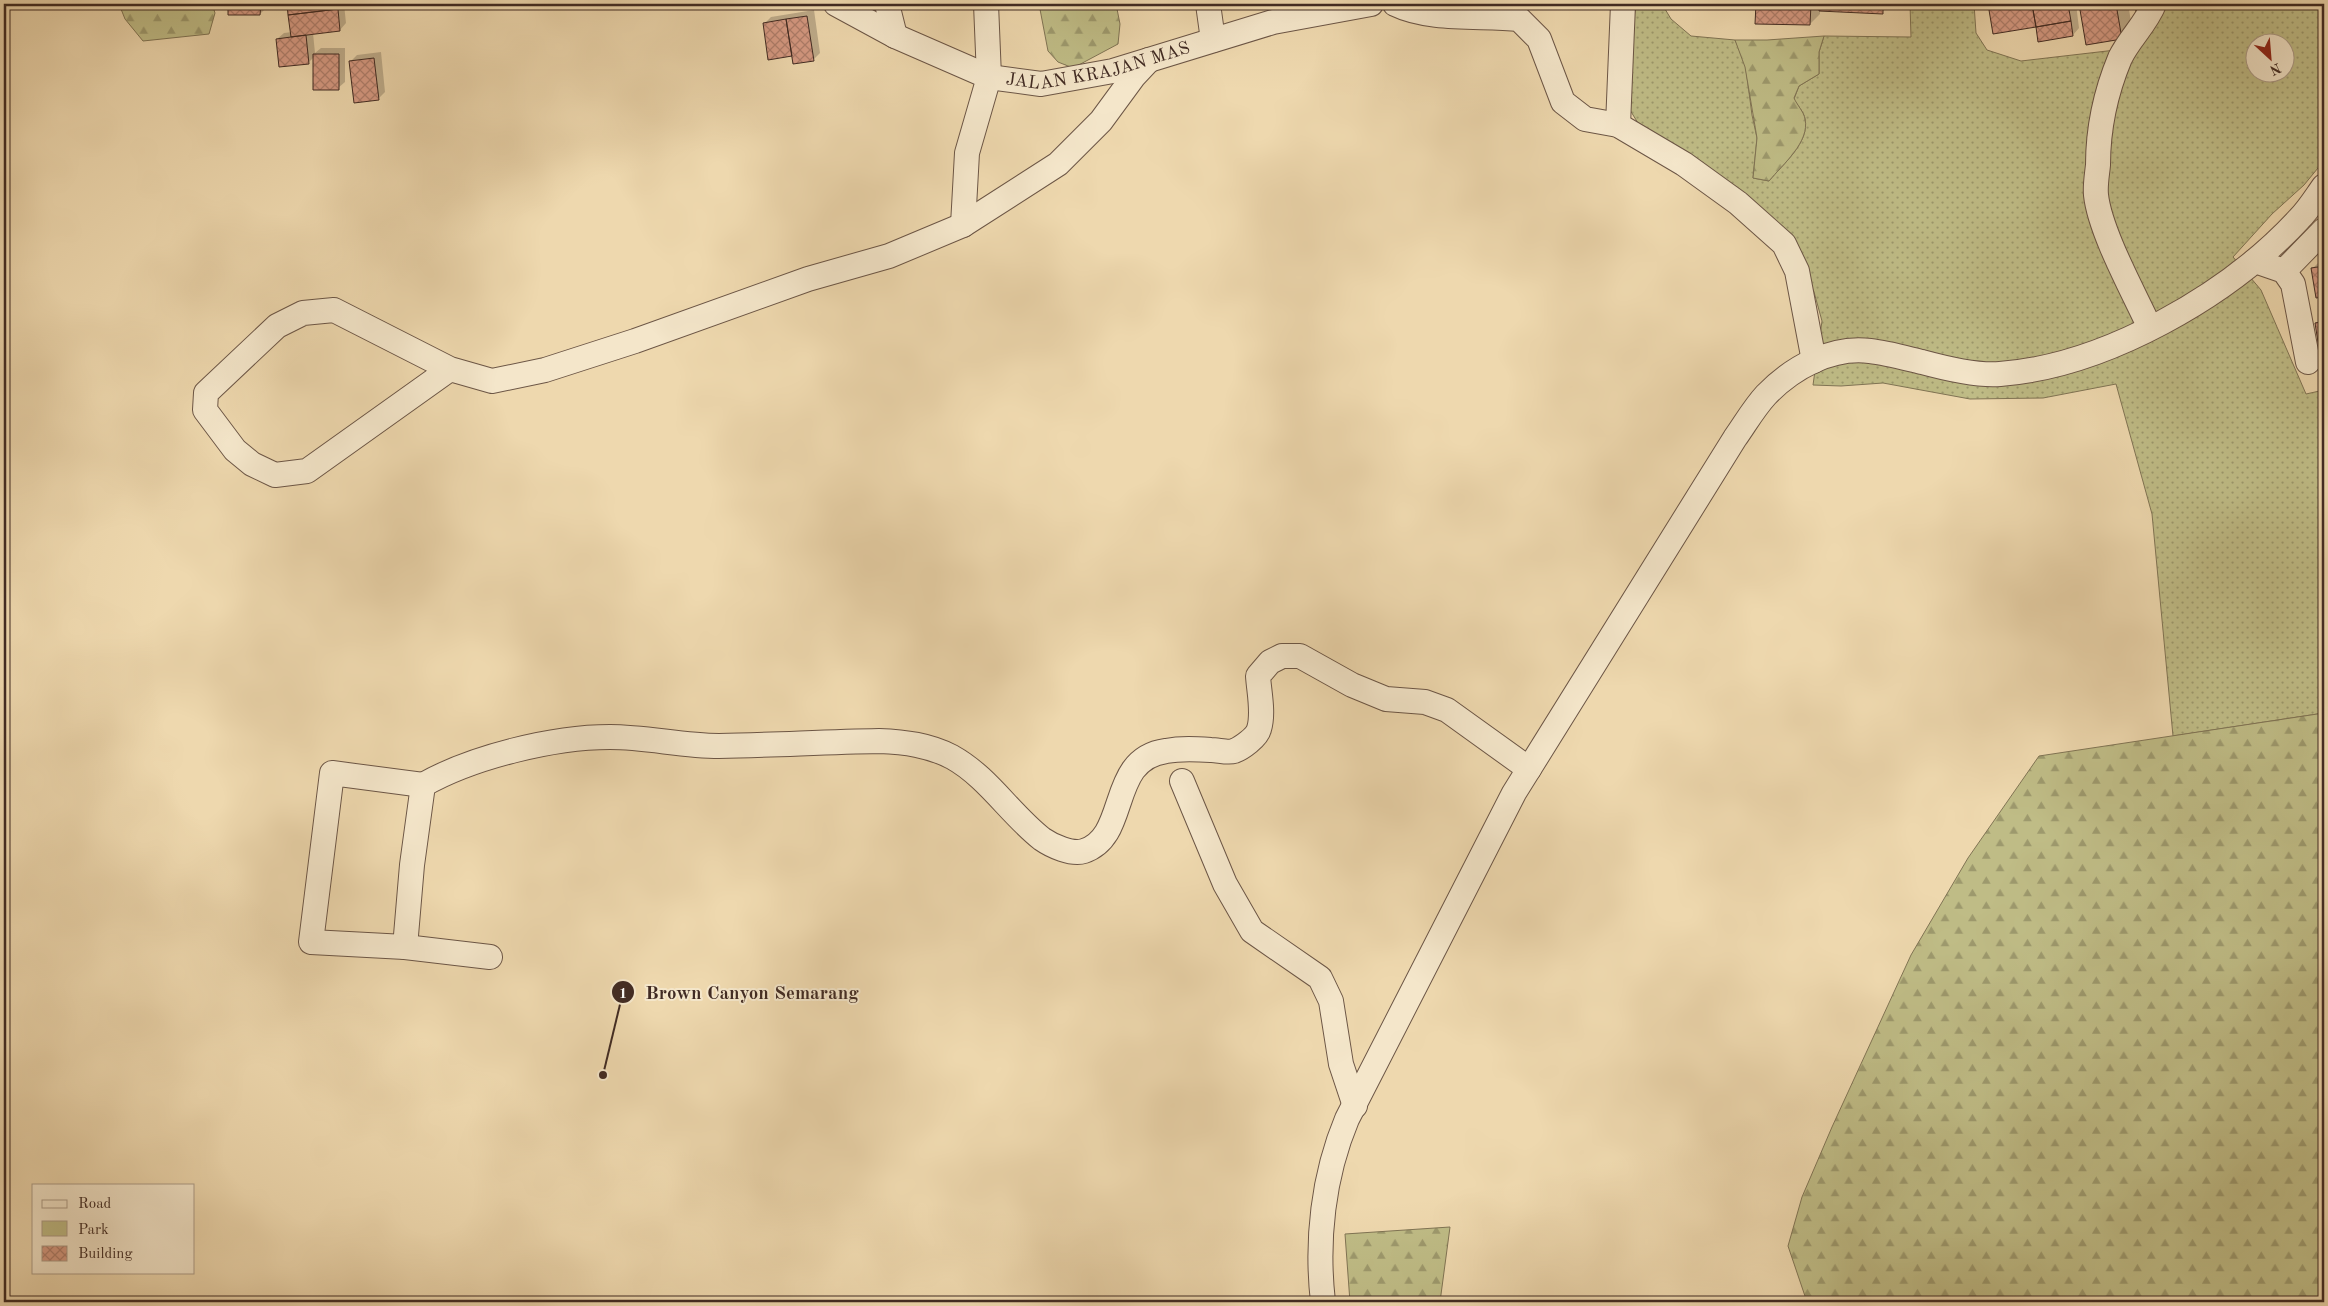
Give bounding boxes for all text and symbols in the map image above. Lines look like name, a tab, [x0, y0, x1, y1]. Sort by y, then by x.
north arrow	[2246, 32, 2296, 82]
street label: JALAN KRAJAN MAS	[1005, 39, 1192, 93]
text: N	[2267, 60, 2283, 78]
callout: Brown Canyon Semarang	[610, 975, 869, 1009]
text: Brown Canyon Semarang	[645, 985, 859, 1004]
text: 1	[619, 987, 627, 1002]
legend	[32, 1184, 195, 1274]
text: Road	[78, 1197, 112, 1212]
text: Park	[78, 1223, 109, 1238]
text: Building	[78, 1247, 133, 1262]

